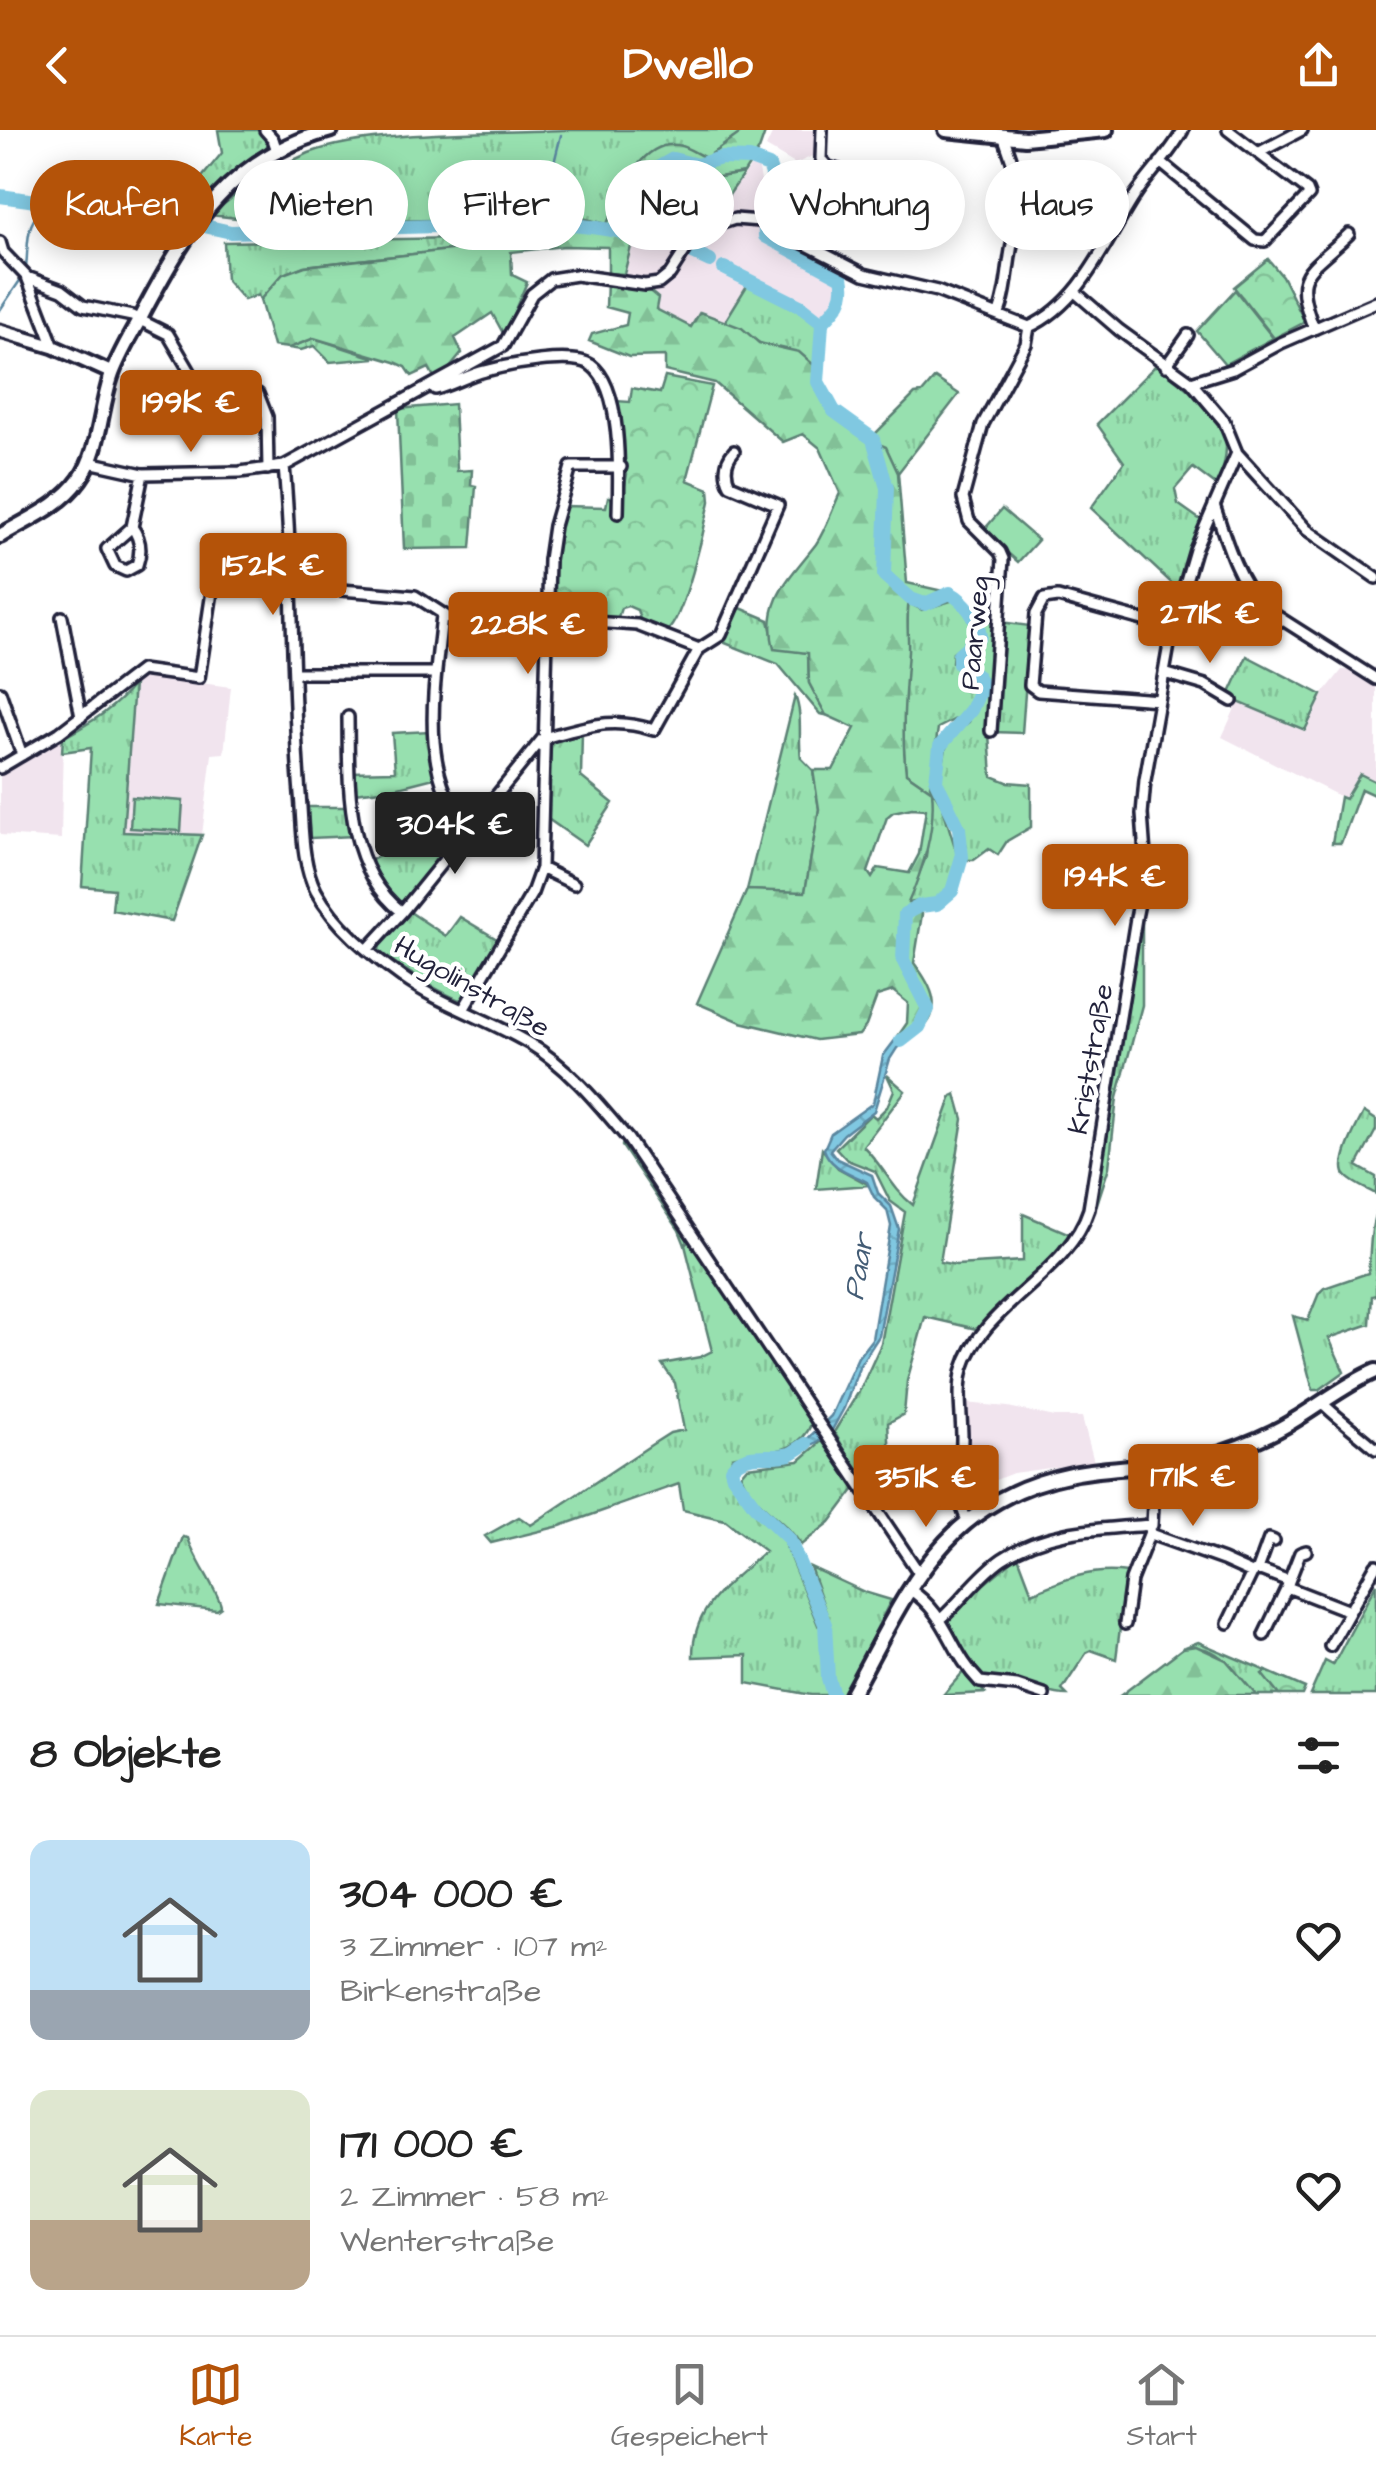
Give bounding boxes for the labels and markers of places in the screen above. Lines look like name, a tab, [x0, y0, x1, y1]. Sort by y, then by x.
pin: 199K €	[110, 370, 272, 455]
pin: 152K €	[192, 533, 354, 618]
pin: 271K €	[1129, 581, 1291, 666]
pin: 228K €	[447, 592, 609, 677]
pin: 304K €	[374, 792, 536, 877]
pin: 194K €	[1034, 844, 1196, 929]
pin: 171K €	[1112, 1444, 1274, 1529]
pin: 351K €	[845, 1445, 1007, 1530]

